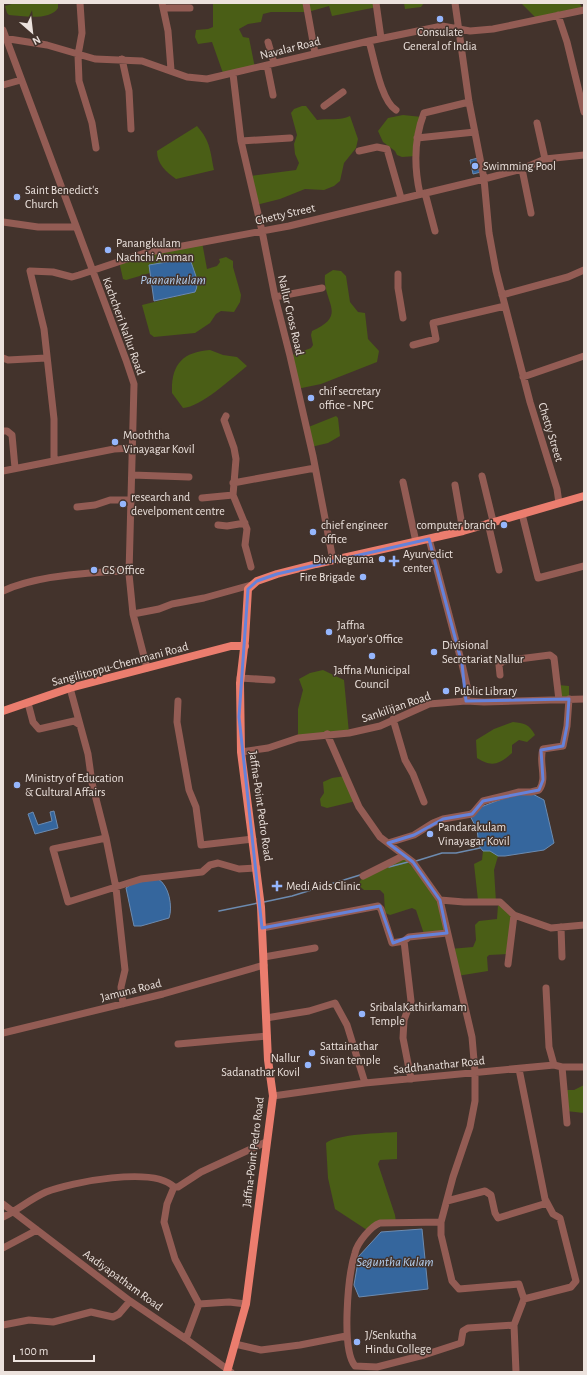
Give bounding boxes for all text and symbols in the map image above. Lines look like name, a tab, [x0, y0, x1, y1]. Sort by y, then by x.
north arrow	[12, 12, 52, 52]
marker: Consulate General of India	[435, 14, 445, 24]
place label: Consulate General of India	[403, 26, 477, 52]
text: N	[30, 34, 42, 47]
street label: Navalar Road	[259, 35, 321, 61]
place label: Swimming Pool	[483, 160, 556, 172]
marker: Swimming Pool	[470, 161, 480, 171]
place label: Saint Benedict's Church	[25, 184, 99, 210]
marker: Saint Benedict's Church	[12, 192, 22, 202]
street label: Chetty Street	[254, 201, 316, 228]
place label: Panangkulam Nachchi Amman	[116, 237, 194, 263]
marker: Panangkulam Nachchi Amman	[103, 245, 113, 255]
water label: Paanankulam	[140, 274, 206, 287]
street label: Nallur Cross Road	[276, 274, 306, 356]
street label: Kachcheri Nallur Road	[101, 275, 147, 377]
place label: chif secretary office - NPC	[319, 385, 381, 411]
marker: chif secretary office - NPC	[306, 393, 316, 403]
street label: Chetty Street	[535, 401, 566, 463]
place label: Mooththa Vinayagar Kovil	[123, 429, 195, 456]
marker: Mooththa Vinayagar Kovil	[110, 437, 120, 447]
place label: research and develpoment centre	[131, 491, 225, 517]
marker: research and develpoment centre	[118, 499, 128, 509]
place label: chief engineer office	[321, 519, 388, 545]
place label: computer branch	[416, 519, 496, 531]
marker: computer branch	[499, 520, 509, 530]
marker: chief engineer office	[308, 527, 318, 537]
place label: Ayurvedict center	[403, 548, 453, 574]
place label: Divi Neguma	[313, 553, 374, 565]
marker: Divi Neguma	[377, 554, 387, 564]
marker: Ayurvedict center	[388, 555, 400, 567]
place label: GS Office	[102, 564, 145, 576]
marker: GS Office	[89, 565, 99, 575]
place label: Fire Brigade	[299, 571, 355, 583]
marker: Fire Brigade	[358, 572, 368, 582]
place label: Jaffna Mayor's Office	[337, 619, 403, 646]
marker: Jaffna Mayor's Office	[324, 627, 334, 637]
place label: Divisional Secretariat Nallur	[442, 639, 524, 665]
street label: Sangilitoppu-Chemmani Road	[50, 640, 190, 688]
marker: Divisional Secretariat Nallur	[429, 647, 439, 657]
marker: Jaffna Municipal Council	[367, 651, 377, 661]
place label: Jaffna Municipal Council	[334, 664, 410, 690]
place label: Public Library	[454, 685, 517, 698]
marker: Public Library	[441, 686, 451, 696]
street label: Sankilijan Road	[360, 690, 432, 725]
street label: Jaffna-Point Pedro Road	[247, 750, 275, 862]
place label: Ministry of Education & Cultural Affairs	[25, 772, 124, 798]
marker: Ministry of Education & Cultural Affairs	[12, 780, 22, 790]
place label: Pandarakulam Vinayagar Kovil	[438, 821, 510, 848]
marker: Pandarakulam Vinayagar Kovil	[425, 829, 435, 839]
marker: Medi Aids Clinic	[271, 880, 283, 892]
place label: Medi Aids Clinic	[286, 880, 361, 892]
street label: Jamuna Road	[99, 977, 163, 1003]
place label: SribalaKathirkamam Temple	[370, 1001, 467, 1027]
marker: SribalaKathirkamam Temple	[357, 1009, 367, 1019]
place label: Sattainathar Sivan temple	[320, 1040, 380, 1066]
marker: Sattainathar Sivan temple	[307, 1048, 317, 1058]
place label: Nallur Sadanathar Kovil	[221, 1052, 300, 1078]
street label: Saddhanathar Road	[393, 1054, 485, 1076]
marker: Nallur Sadanathar Kovil	[303, 1060, 313, 1070]
street label: Jaffna-Point Pedro Road	[240, 1096, 266, 1208]
street label: Aadiyapatham Road	[81, 1247, 165, 1313]
water label: Seguntha Kulam	[356, 1256, 434, 1269]
place label: J/Senkutha Hindu College	[365, 1329, 431, 1355]
scale bar	[14, 1337, 94, 1363]
marker: J/Senkutha Hindu College	[352, 1337, 362, 1347]
text: 100 m	[20, 1345, 48, 1357]

